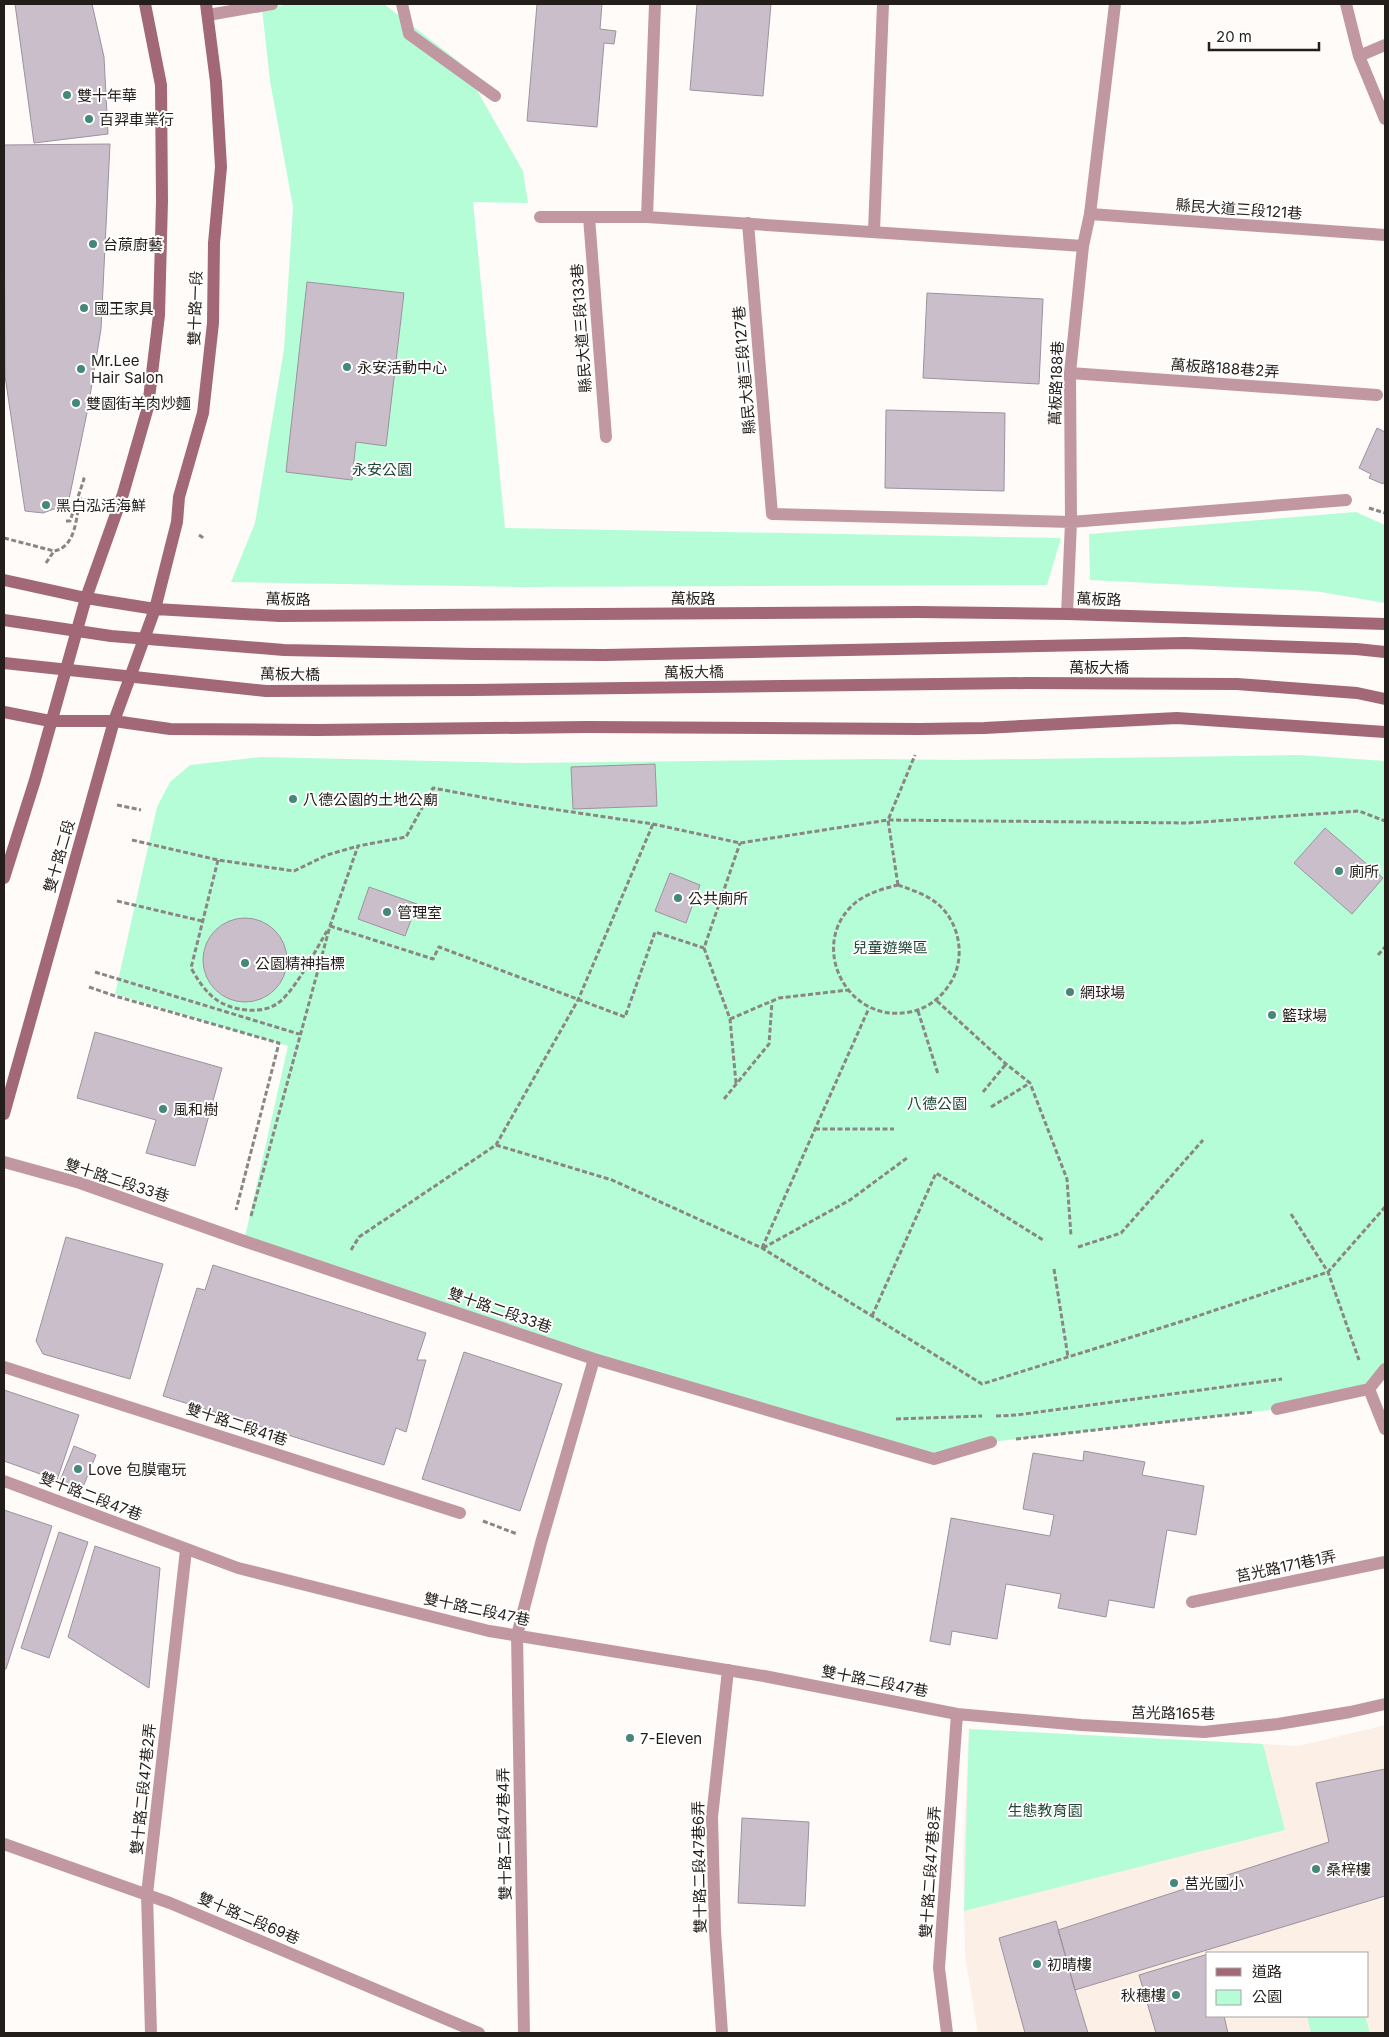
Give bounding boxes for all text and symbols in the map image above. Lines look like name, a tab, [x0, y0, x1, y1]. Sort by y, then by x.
scale bar	[1209, 20, 1319, 52]
text: 20 m	[1216, 27, 1252, 46]
place label: 雙十年華	[77, 86, 137, 105]
marker: 雙十年華	[61, 89, 73, 101]
place label: 百羿車業行	[99, 110, 174, 129]
marker: 百羿車業行	[83, 113, 95, 125]
street label: 縣民大道三段121巷	[1175, 195, 1303, 223]
place label: 台蒝廚藝	[103, 235, 163, 254]
marker: 台蒝廚藝	[87, 238, 99, 250]
street label: 縣民大道三段133巷	[567, 263, 595, 393]
street label: 雙十路一段	[184, 270, 206, 346]
place label: 國王家具	[94, 299, 154, 318]
marker: 國王家具	[78, 302, 90, 314]
street label: 縣民大道三段127巷	[729, 305, 759, 435]
street label: 萬板路188巷	[1045, 340, 1067, 426]
place label: Mr.Lee Hair Salon	[91, 351, 164, 387]
street label: 萬板路188巷2弄	[1170, 355, 1280, 381]
place label: 永安活動中心	[357, 358, 447, 377]
marker: 永安活動中心	[341, 361, 353, 373]
marker: Mr.Lee Hair Salon	[75, 363, 87, 375]
place label: 雙園街羊肉炒麵	[86, 394, 191, 413]
marker: 雙園街羊肉炒麵	[70, 397, 82, 409]
park label: 永安公園	[352, 460, 412, 479]
place label: 黑白泓活海鮮	[56, 496, 146, 515]
marker: 黑白泓活海鮮	[40, 499, 52, 511]
street label: 萬板路	[265, 589, 311, 609]
street label: 萬板路	[670, 589, 716, 608]
street label: 萬板路	[1076, 589, 1122, 609]
street label: 萬板大橋	[1069, 658, 1129, 677]
street label: 萬板大橋	[664, 662, 724, 682]
street label: 萬板大橋	[260, 664, 320, 684]
place label: 八德公園的土地公廟	[303, 790, 438, 809]
marker: 八德公園的土地公廟	[287, 793, 299, 805]
street label: 雙十路二段	[40, 817, 78, 895]
place label: 廁所	[1349, 862, 1379, 881]
marker: 廁所	[1333, 865, 1345, 877]
place label: 公共廁所	[688, 889, 748, 908]
marker: 公共廁所	[672, 892, 684, 904]
place label: 管理室	[397, 903, 442, 922]
marker: 管理室	[381, 906, 393, 918]
park label: 兒童遊樂區	[852, 938, 928, 957]
place label: 公園精神指標	[255, 954, 345, 973]
marker: 公園精神指標	[239, 957, 251, 969]
place label: 網球場	[1080, 983, 1125, 1002]
marker: 網球場	[1064, 986, 1076, 998]
place label: 籃球場	[1282, 1006, 1327, 1025]
marker: 籃球場	[1266, 1009, 1278, 1021]
park label: 八德公園	[907, 1094, 967, 1113]
place label: 風和樹	[173, 1100, 218, 1119]
marker: 風和樹	[157, 1103, 169, 1115]
street label: 雙十路二段33巷	[62, 1154, 172, 1206]
street label: 雙十路二段33巷	[446, 1283, 554, 1337]
street label: 雙十路二段41巷	[184, 1399, 290, 1449]
place label: Love 包膜電玩	[88, 1460, 186, 1479]
marker: Love 包膜電玩	[72, 1463, 84, 1475]
street label: 雙十路二段47巷	[37, 1468, 145, 1524]
street label: 莒光路171巷1弄	[1234, 1546, 1338, 1586]
street label: 雙十路二段47巷	[422, 1588, 532, 1630]
street label: 雙十路二段47巷	[820, 1661, 930, 1701]
street label: 莒光路165巷	[1131, 1703, 1215, 1723]
street label: 雙十路二段47巷2弄	[127, 1722, 159, 1856]
place label: 7-Eleven	[640, 1729, 702, 1748]
marker: 7-Eleven	[624, 1732, 636, 1744]
street label: 雙十路二段47巷4弄	[493, 1767, 515, 1901]
street label: 雙十路二段47巷6弄	[688, 1801, 710, 1933]
park label: 生態教育園	[1007, 1801, 1083, 1820]
street label: 雙十路二段47巷8弄	[916, 1805, 944, 1939]
place label: 桑梓樓	[1326, 1860, 1371, 1879]
marker: 桑梓樓	[1310, 1863, 1322, 1875]
place label: 莒光國小	[1184, 1874, 1244, 1893]
marker: 莒光國小	[1168, 1877, 1180, 1889]
street label: 雙十路二段69巷	[195, 1888, 303, 1948]
legend	[1206, 1952, 1369, 2017]
place label: 初晴樓	[1047, 1955, 1092, 1974]
marker: 初晴樓	[1031, 1958, 1043, 1970]
text: 道路	[1252, 1962, 1282, 1981]
place label: 秋穗樓	[1121, 1986, 1166, 2005]
text: 公園	[1252, 1987, 1282, 2006]
marker: 秋穗樓	[1170, 1989, 1182, 2001]

